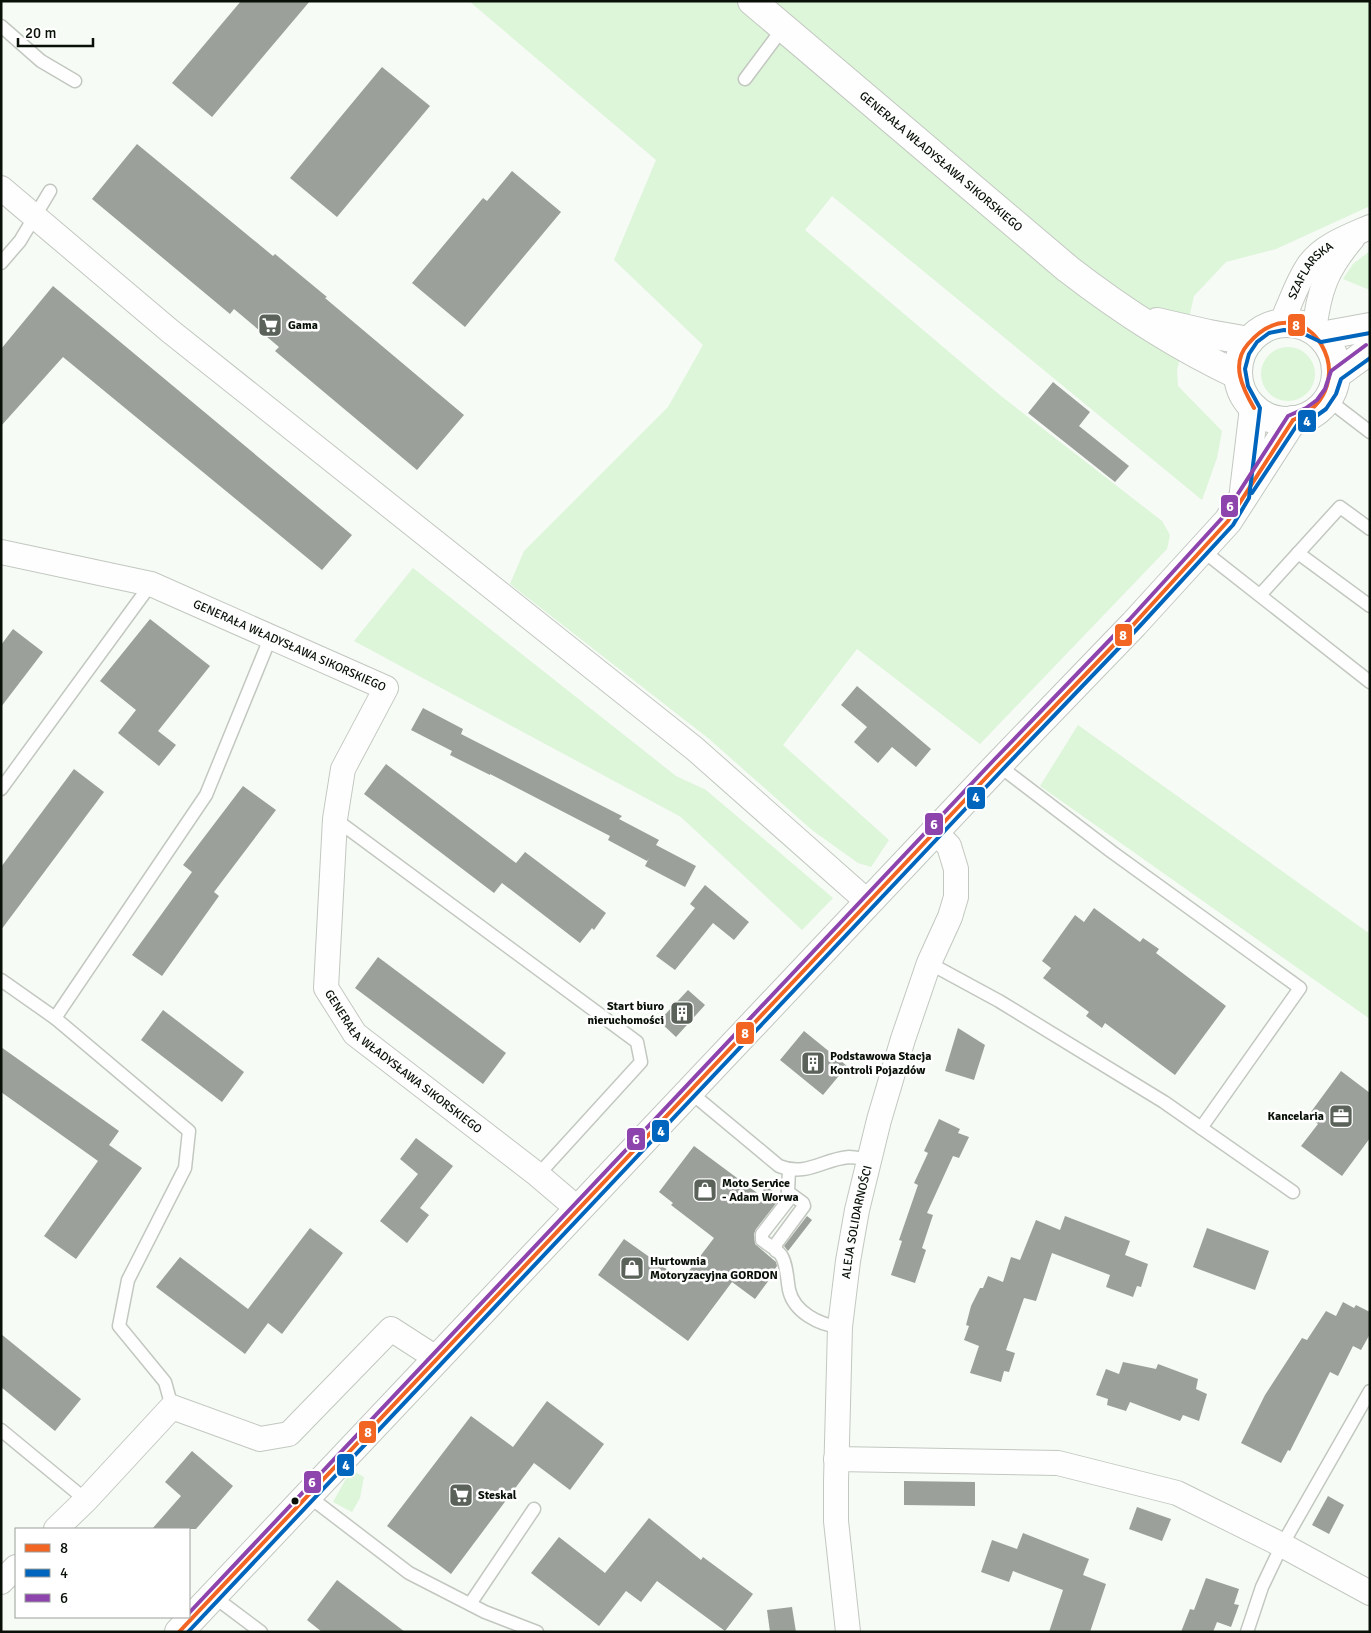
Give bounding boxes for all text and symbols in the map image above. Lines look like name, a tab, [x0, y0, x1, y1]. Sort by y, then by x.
scale bar	[18, 15, 92, 47]
text: 20 m	[25, 24, 56, 42]
street label: GENERAŁA WŁADYSŁAWA SIKORSKIEGO	[856, 88, 1026, 235]
street label: SZAFLARSKA	[1285, 238, 1336, 302]
supermarket icon: Gama	[257, 312, 283, 338]
line badge: 8	[1287, 313, 1306, 337]
text: 8	[1292, 317, 1300, 334]
place label: Gama	[288, 318, 318, 333]
line badge: 4	[1297, 409, 1317, 433]
text: 4	[1303, 413, 1311, 430]
line badge: 6	[1220, 494, 1239, 518]
text: 6	[1226, 498, 1234, 515]
street label: GENERAŁA WŁADYSŁAWA SIKORSKIEGO	[191, 596, 389, 695]
line badge: 8	[1114, 623, 1133, 647]
text: 8	[1119, 627, 1127, 644]
line badge: 4	[966, 786, 986, 810]
text: 4	[972, 789, 980, 806]
line badge: 6	[924, 812, 944, 836]
text: 6	[930, 816, 938, 833]
street label: GENERAŁA WŁADYSŁAWA SIKORSKIEGO	[321, 987, 485, 1137]
place label: Start biuro nieruchomości	[587, 999, 664, 1028]
building icon: Start biuro nieruchomości	[669, 1000, 695, 1026]
line badge: 8	[735, 1021, 755, 1045]
text: 8	[741, 1025, 749, 1042]
place label: Podstawowa Stacja Kontroli Pojazdów	[830, 1049, 931, 1078]
building icon: Podstawowa Stacja Kontroli Pojazdów	[800, 1050, 826, 1076]
office icon: Kancelaria	[1328, 1103, 1354, 1129]
place label: Kancelaria	[1268, 1109, 1324, 1124]
line badge: 4	[651, 1119, 670, 1143]
text: 4	[657, 1123, 665, 1140]
line badge: 6	[626, 1127, 646, 1151]
text: 6	[632, 1131, 640, 1148]
street label: ALEJA SOLIDARNOŚCI	[838, 1164, 875, 1280]
place label: Moto Service - Adam Worwa	[722, 1176, 799, 1205]
shop icon: Moto Service - Adam Worwa	[692, 1177, 718, 1203]
place label: Hurtownia Motoryzacyjna GORDON	[650, 1254, 778, 1283]
shop icon: Hurtownia Motoryzacyjna GORDON	[619, 1255, 645, 1281]
line badge: 8	[358, 1420, 377, 1444]
text: 8	[364, 1424, 372, 1441]
line badge: 4	[336, 1453, 355, 1477]
text: 4	[342, 1457, 350, 1474]
line badge: 6	[303, 1470, 322, 1494]
text: 6	[308, 1474, 316, 1491]
supermarket icon: Steskal	[448, 1482, 474, 1508]
place label: Steskal	[478, 1488, 517, 1503]
unlabelled marker	[290, 1496, 300, 1506]
legend	[15, 1528, 190, 1618]
text: 8	[60, 1539, 68, 1557]
text: 4	[60, 1564, 68, 1582]
text: 6	[60, 1589, 68, 1607]

